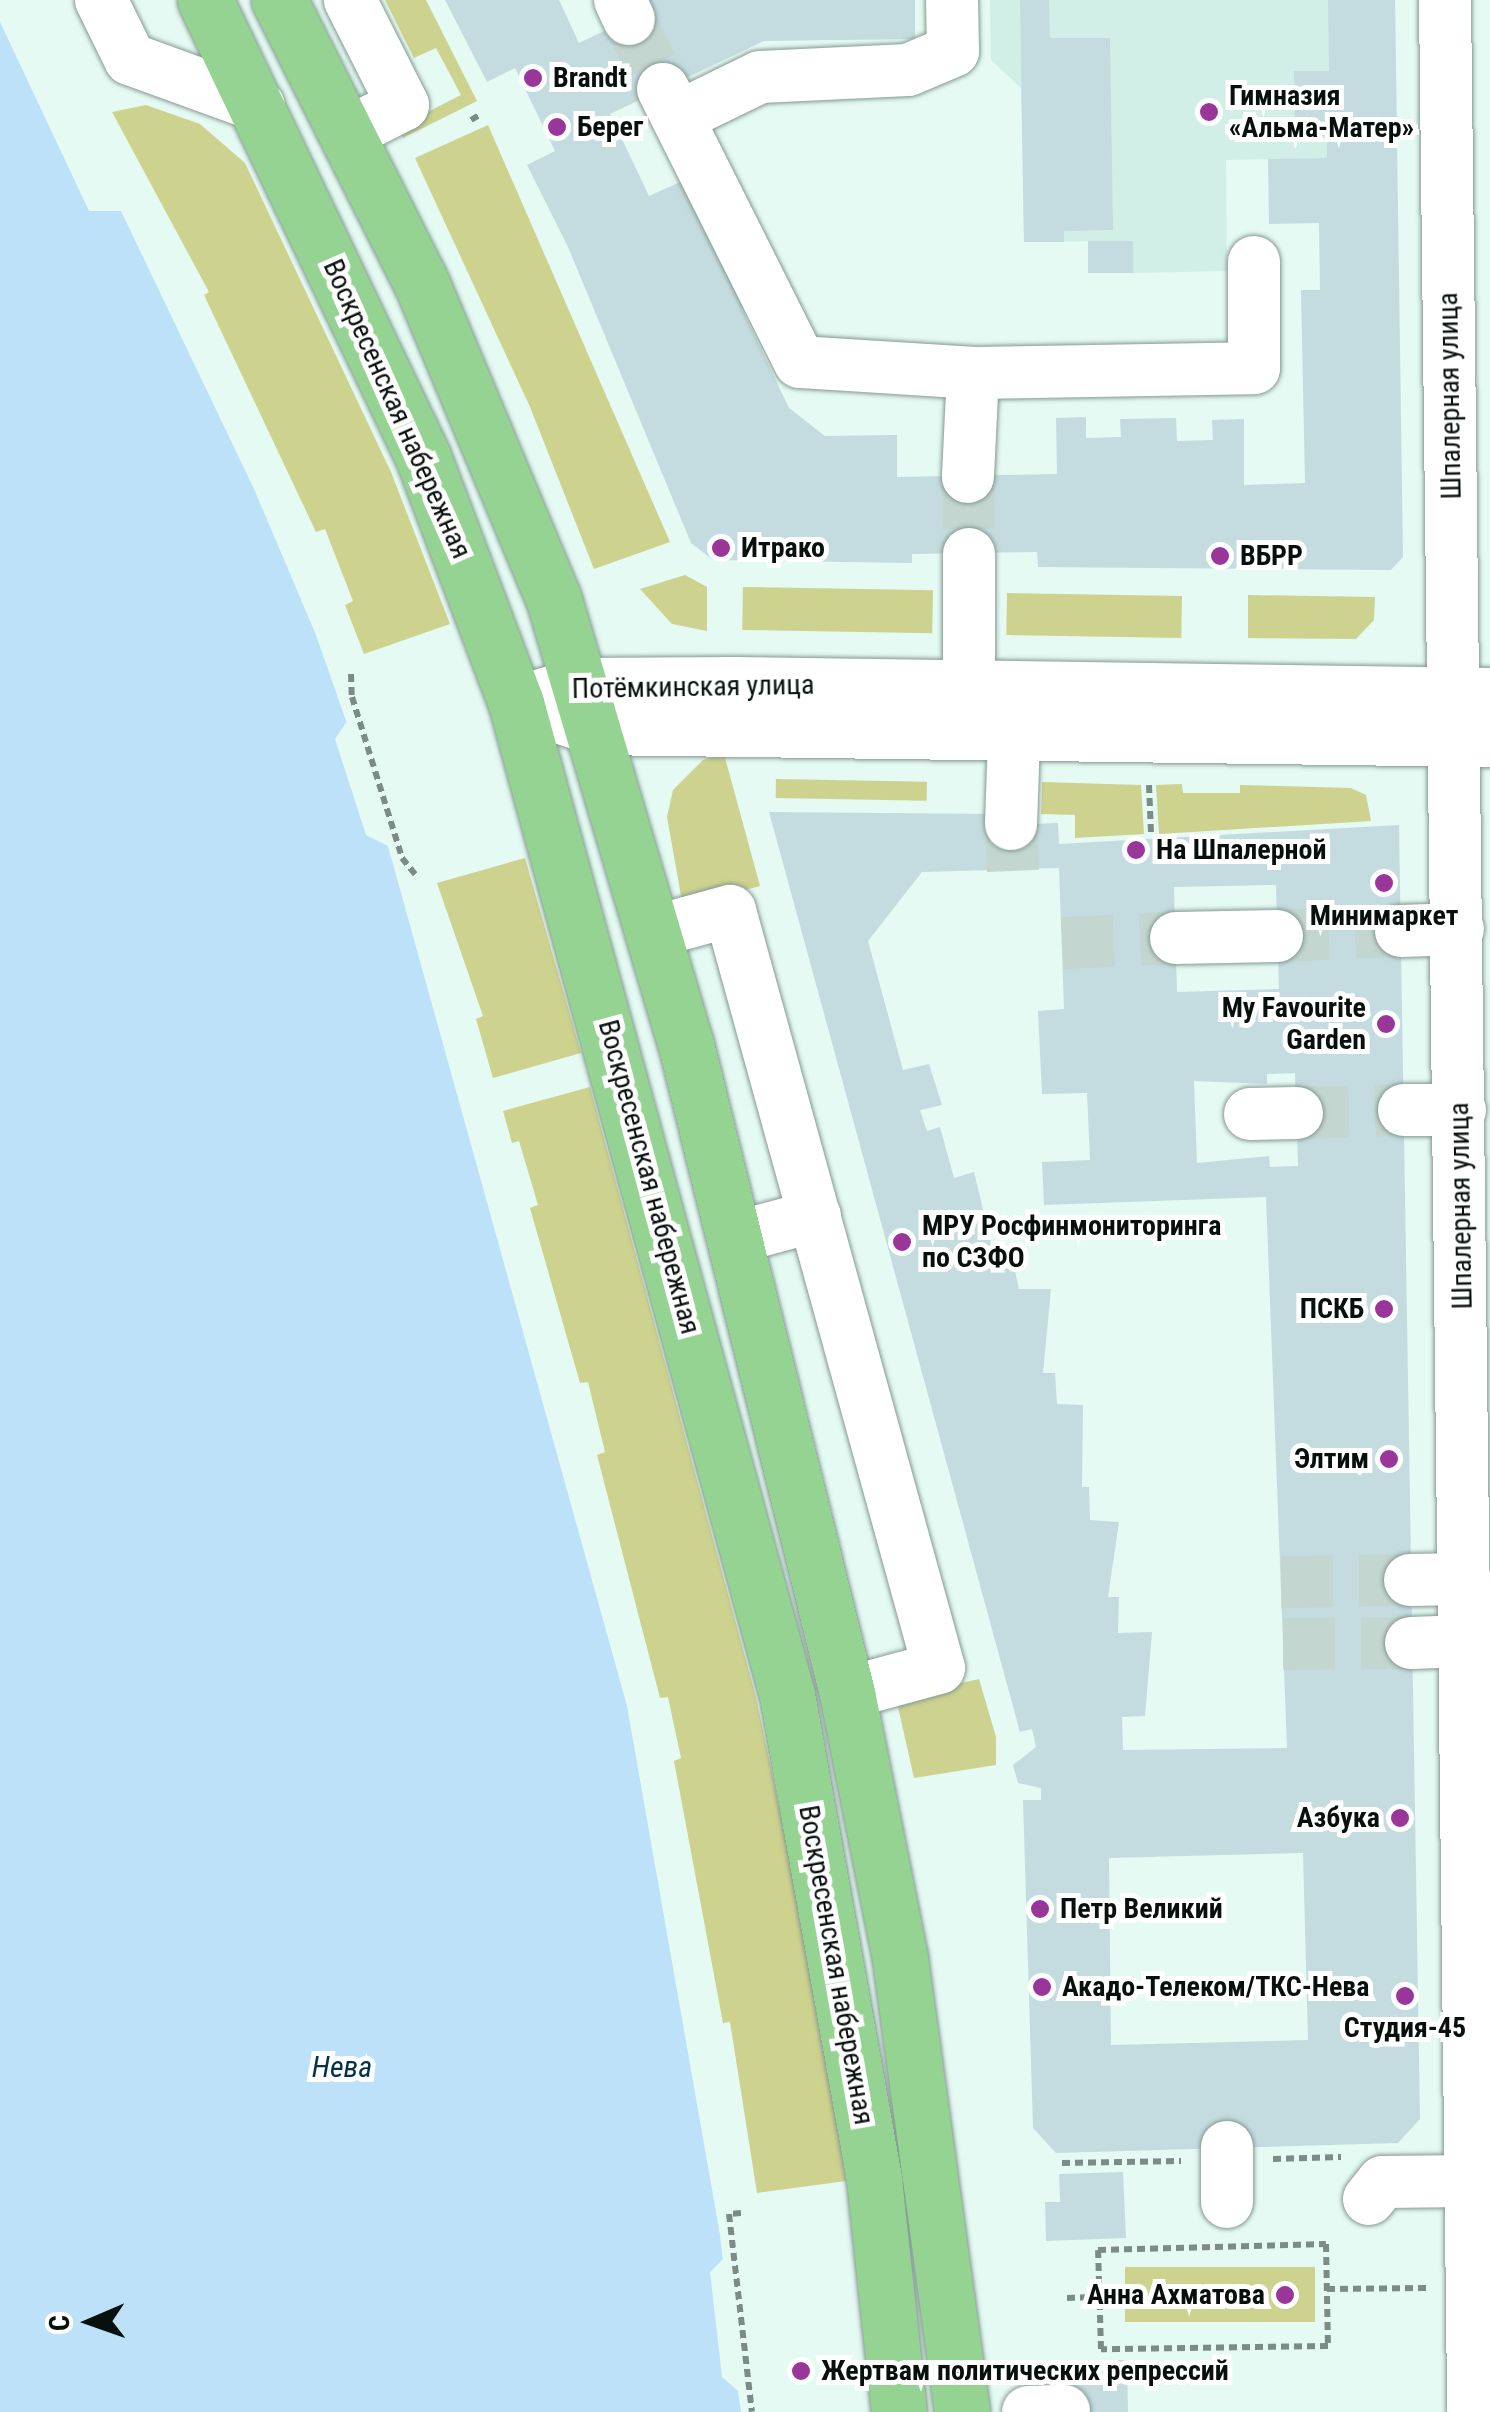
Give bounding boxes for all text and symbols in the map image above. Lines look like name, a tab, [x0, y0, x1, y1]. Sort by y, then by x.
place label: Brandt	[553, 61, 627, 95]
marker: Brandt	[522, 67, 544, 89]
place label: Гимназия «Альма-Матер»	[1229, 79, 1414, 145]
marker: Гимназия «Альма-Матер»	[1198, 101, 1220, 123]
place label: Берег	[577, 110, 643, 144]
marker: Берег	[546, 116, 568, 138]
street label: Воскресенская набережная	[316, 254, 478, 564]
street label: Шпалерная улица	[1431, 292, 1469, 500]
place label: Итрако	[741, 531, 825, 565]
marker: Итрако	[710, 537, 732, 559]
place label: ВБРР	[1240, 539, 1303, 573]
marker: ВБРР	[1209, 545, 1231, 567]
street label: Потёмкинская улица	[571, 668, 815, 706]
place label: На Шпалерной	[1156, 833, 1327, 867]
marker: На Шпалерной	[1125, 839, 1147, 861]
marker: Минимаркет	[1373, 872, 1395, 894]
place label: Минимаркет	[1310, 899, 1458, 933]
place label: My Favourite Garden	[1222, 991, 1366, 1057]
marker: My Favourite Garden	[1375, 1013, 1397, 1035]
street label: Воскресенская набережная	[591, 1016, 707, 1338]
street label: Шпалерная улица	[1442, 1102, 1480, 1310]
place label: МРУ Росфинмониторинга по СЗФО	[922, 1209, 1221, 1275]
marker: МРУ Росфинмониторинга по СЗФО	[891, 1231, 913, 1253]
place label: ПСКБ	[1300, 1292, 1364, 1326]
marker: ПСКБ	[1373, 1298, 1395, 1320]
place label: Элтим	[1294, 1442, 1369, 1476]
marker: Элтим	[1378, 1448, 1400, 1470]
place label: Азбука	[1297, 1801, 1380, 1835]
street label: Воскресенская набережная	[791, 1803, 881, 2127]
marker: Азбука	[1389, 1807, 1411, 1829]
place label: Петр Великий	[1060, 1892, 1223, 1926]
marker: Петр Великий	[1029, 1898, 1051, 1920]
place label: Акадо-Телеком/ТКС-Нева	[1062, 1970, 1369, 2004]
marker: Акадо-Телеком/ТКС-Нева	[1031, 1976, 1053, 1998]
marker: Студия-45	[1394, 1985, 1416, 2007]
place label: Студия-45	[1344, 2011, 1466, 2045]
water label: Нева	[312, 2049, 372, 2085]
north arrow	[40, 2272, 140, 2372]
place label: Анна Ахматова	[1087, 2278, 1265, 2312]
marker: Анна Ахматова	[1274, 2284, 1296, 2306]
text: С	[43, 2315, 76, 2332]
place label: Жертвам политических репрессий	[821, 2354, 1229, 2388]
marker: Жертвам политических репрессий	[790, 2360, 812, 2382]

